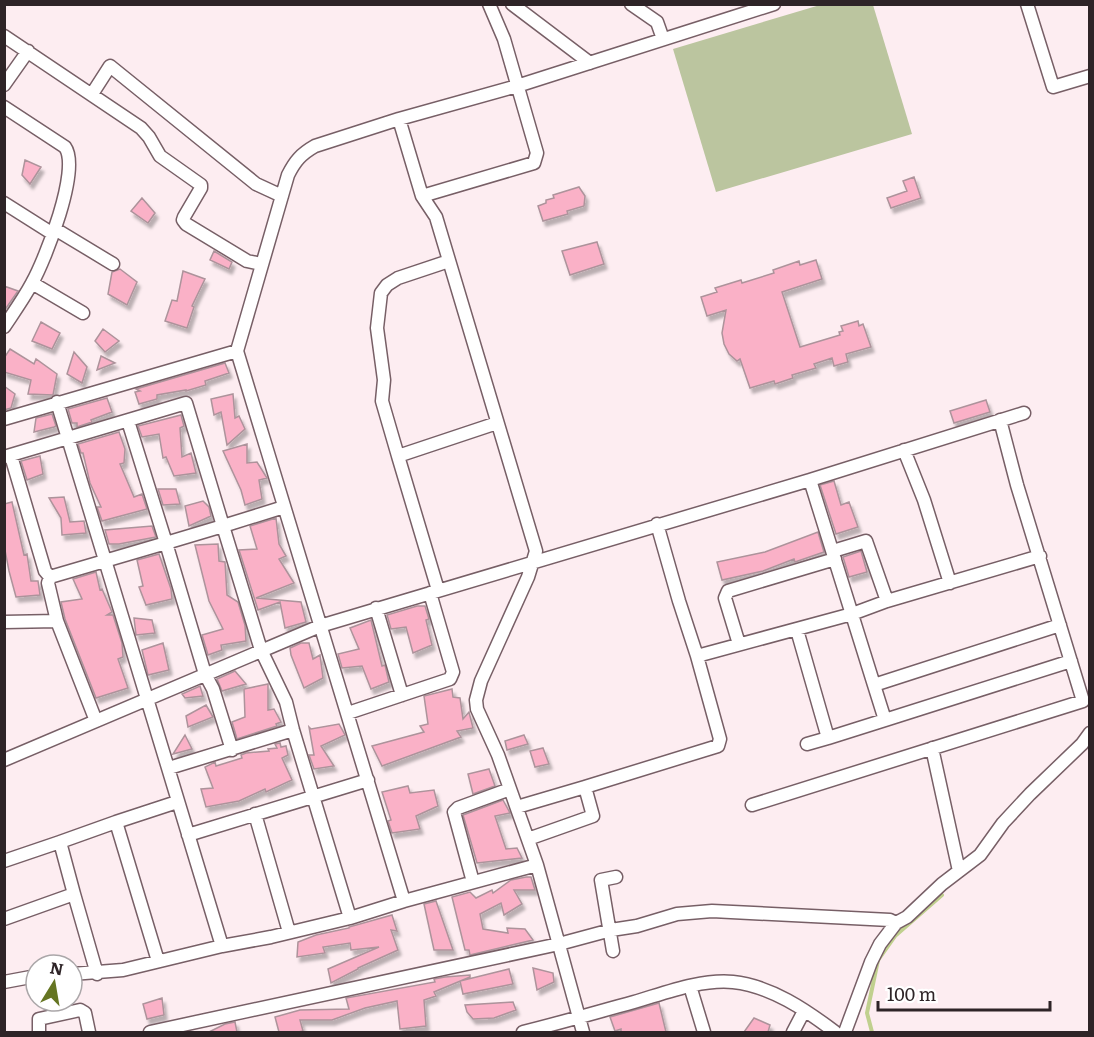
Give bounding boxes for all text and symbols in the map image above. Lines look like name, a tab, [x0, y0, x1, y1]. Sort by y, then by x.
north arrow	[24, 953, 84, 1013]
text: N	[48, 954, 66, 980]
scale bar	[878, 974, 1050, 1012]
text: 100 m	[887, 980, 936, 1007]

